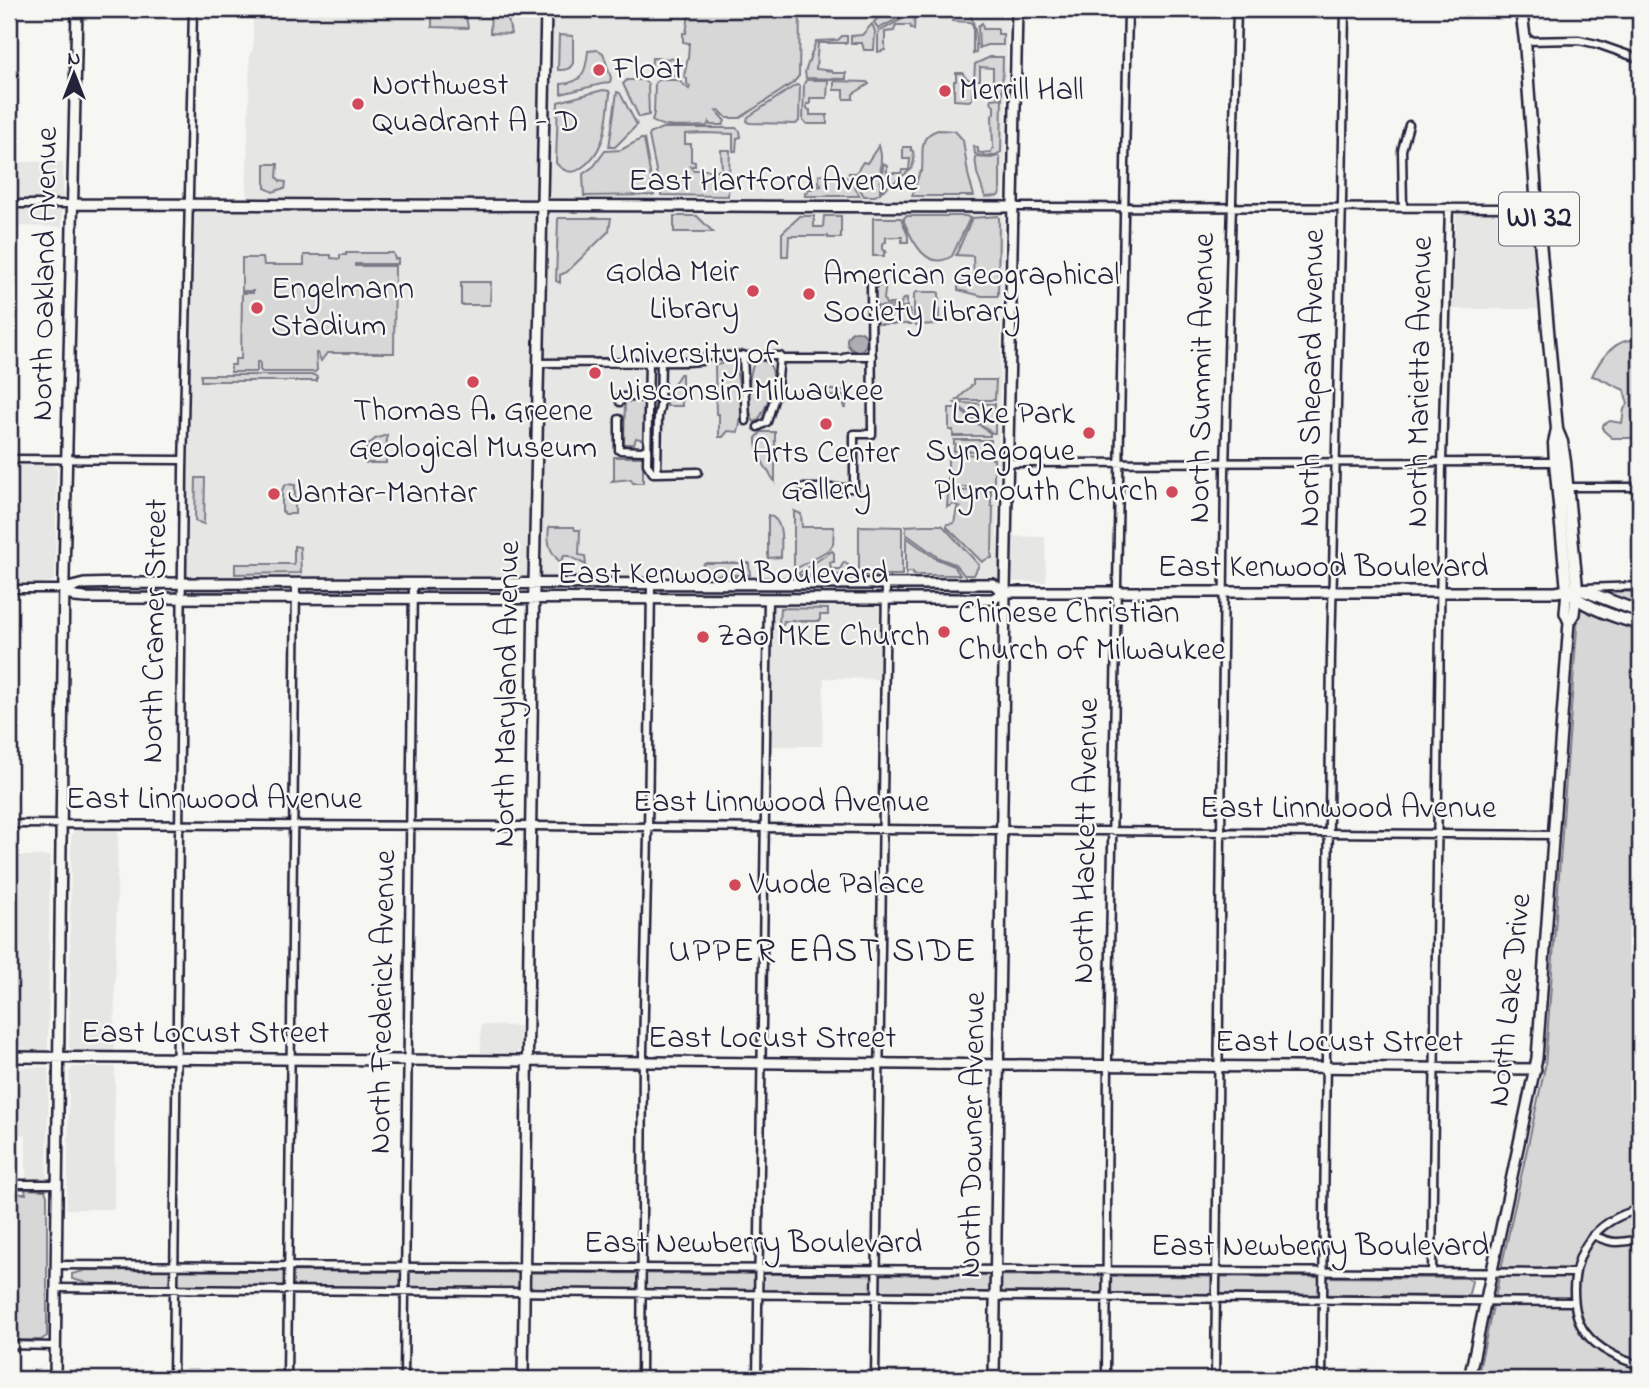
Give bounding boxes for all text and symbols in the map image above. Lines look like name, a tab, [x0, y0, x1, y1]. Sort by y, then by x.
north arrow	[38, 38, 108, 108]
text: N	[68, 46, 81, 73]
place label: Float	[612, 47, 684, 94]
marker: Float	[591, 62, 607, 78]
place label: Northwest Quadrant A - D	[372, 63, 579, 147]
place label: Merrill Hall	[959, 68, 1084, 115]
marker: Merrill Hall	[937, 83, 953, 99]
marker: Northwest Quadrant A - D	[350, 96, 366, 112]
street label: North Oakland Avenue	[20, 126, 72, 422]
street label: East Hartford Avenue	[628, 159, 918, 206]
road number: WI 32	[1499, 192, 1579, 246]
street label: North Shepard Avenue	[1287, 228, 1339, 528]
street label: North Summit Avenue	[1177, 232, 1229, 524]
street label: North Marietta Avenue	[1395, 235, 1447, 528]
place label: Golda Meir Library	[605, 250, 739, 334]
place label: American Geographical Society Library	[823, 253, 1120, 337]
place label: Engelmann Stadium	[271, 267, 414, 351]
marker: Golda Meir Library	[745, 283, 761, 299]
marker: American Geographical Society Library	[801, 286, 817, 302]
marker: Engelmann Stadium	[249, 300, 265, 316]
place label: University of Wisconsin-Milwaukee	[609, 332, 884, 416]
marker: University of Wisconsin-Milwaukee	[587, 365, 603, 381]
marker: Thomas A. Greene Geological Museum	[465, 374, 481, 390]
place label: Thomas A. Greene Geological Museum	[349, 389, 597, 473]
place label: Lake Park Synagogue	[926, 392, 1076, 476]
marker: Arts Center Gallery	[818, 416, 834, 432]
marker: Lake Park Synagogue	[1081, 425, 1097, 441]
place label: Arts Center Gallery	[752, 431, 900, 515]
place label: Plymouth Church	[934, 469, 1158, 516]
place label: Jantar-Mantar	[288, 471, 477, 518]
marker: Plymouth Church	[1164, 484, 1180, 500]
marker: Jantar-Mantar	[266, 486, 282, 502]
street label: North Cramer Street	[130, 498, 182, 764]
street label: North Maryland Avenue	[482, 540, 534, 848]
street label: East Kenwood Boulevard	[1158, 545, 1488, 592]
street label: East Kenwood Boulevard	[558, 552, 888, 599]
place label: Chinese Christian Church of Milwaukee	[958, 591, 1226, 675]
place label: Zao MKE Church	[717, 614, 930, 661]
marker: Chinese Christian Church of Milwaukee	[936, 624, 952, 640]
marker: Zao MKE Church	[695, 629, 711, 645]
street label: North Hackett Avenue	[1061, 697, 1113, 984]
street label: East Linnwood Avenue	[66, 777, 363, 824]
street label: East Linnwood Avenue	[633, 780, 930, 827]
street label: East Linnwood Avenue	[1200, 786, 1497, 833]
street label: North Frederick Avenue	[358, 849, 410, 1155]
place label: Vuode Palace	[748, 862, 925, 909]
marker: Vuode Palace	[727, 877, 743, 893]
street label: North Lake Drive	[1476, 890, 1546, 1109]
district label: UPPER EAST SIDE	[668, 927, 978, 978]
street label: North Downer Avenue	[948, 990, 1000, 1279]
street label: East Locust Street	[81, 1011, 329, 1058]
street label: East Locust Street	[648, 1016, 896, 1063]
street label: East Locust Street	[1215, 1020, 1463, 1067]
street label: East Newberry Boulevard	[584, 1221, 922, 1268]
street label: East Newberry Boulevard	[1151, 1224, 1489, 1271]

